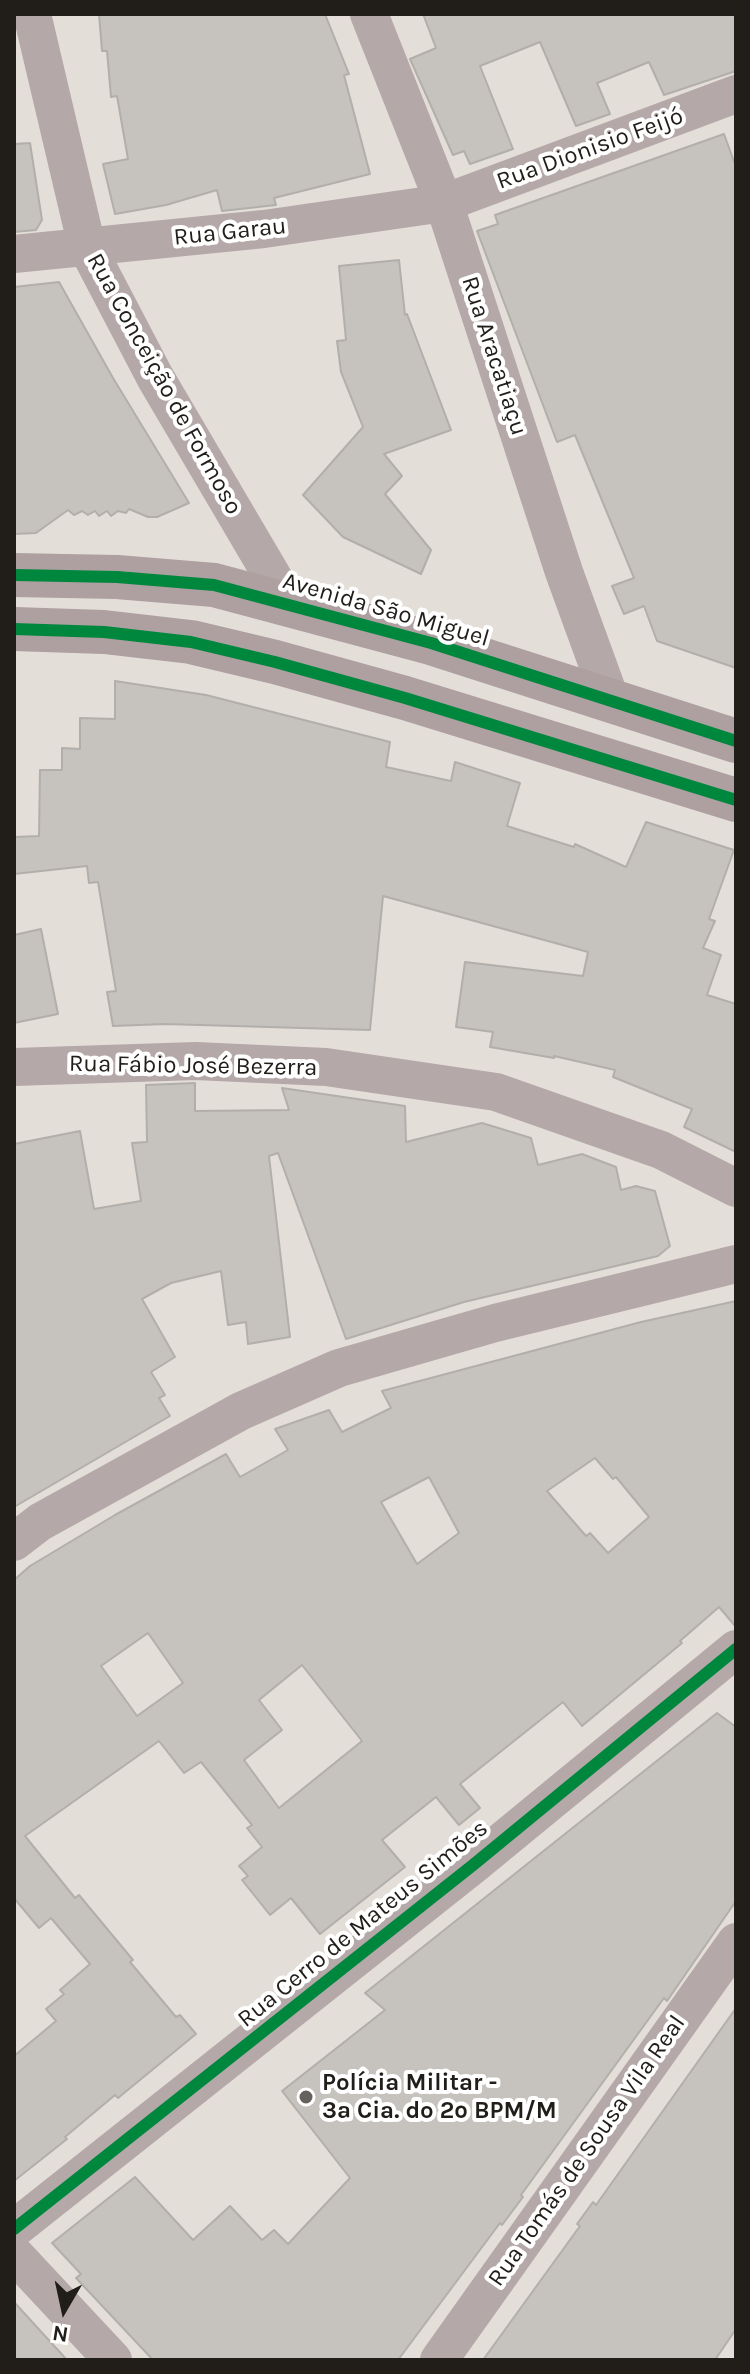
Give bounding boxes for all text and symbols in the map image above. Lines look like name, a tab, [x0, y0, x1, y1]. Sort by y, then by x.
street label: Rua Dionisio Feijó	[493, 102, 687, 196]
street label: Rua Garau	[172, 212, 288, 252]
street label: Rua Conceição de Formoso	[80, 248, 248, 520]
street label: Rua Aracatiaçu	[455, 273, 533, 439]
street label: Avenida São Miguel	[279, 567, 493, 653]
street label: Rua Fábio José Bezerra	[69, 1049, 317, 1083]
street label: Rua Cerro de Mateus Simões	[232, 1814, 494, 2034]
street label: Rua Tomás de Sousa Vila Real	[482, 2010, 692, 2292]
place label: Polícia Militar - 3ª Cia. do 2º BPM/M	[322, 2069, 557, 2125]
marker: Polícia Militar - 3ª Cia. do 2º BPM/M	[297, 2088, 315, 2106]
north arrow	[24, 2270, 104, 2350]
text: N	[50, 2320, 70, 2348]

